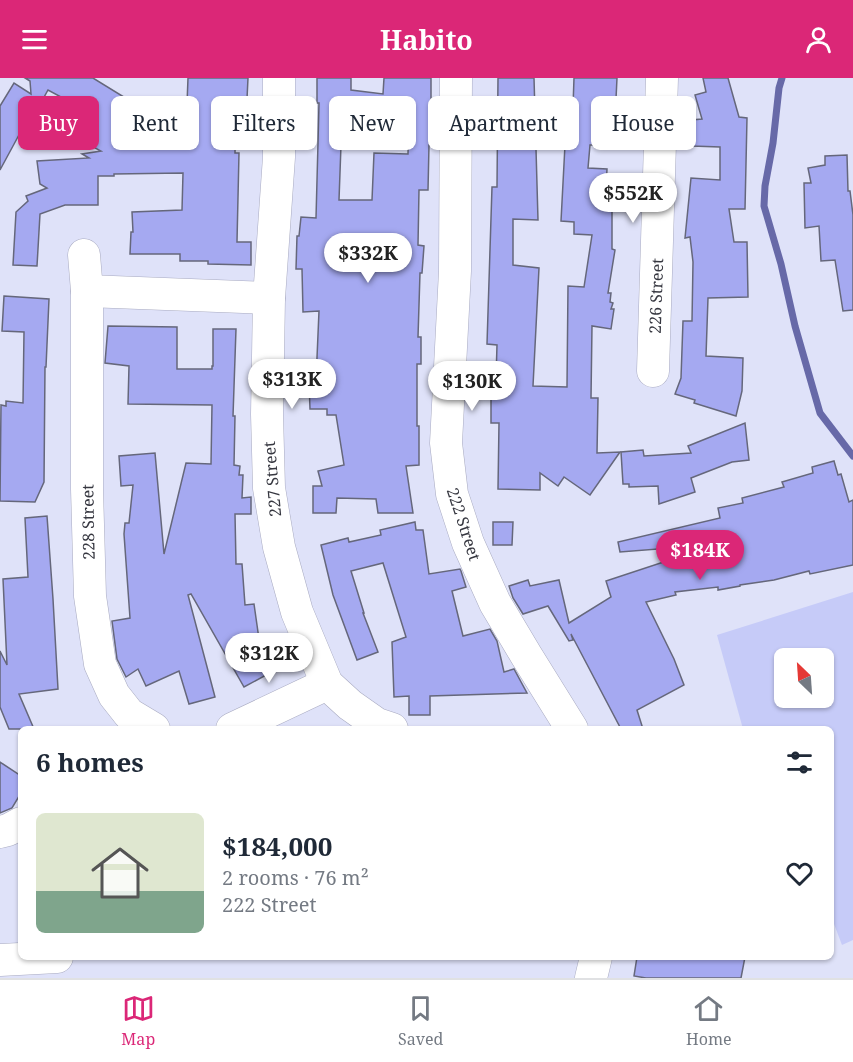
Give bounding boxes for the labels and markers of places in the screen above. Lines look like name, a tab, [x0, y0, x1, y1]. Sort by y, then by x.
pin: $552K	[591, 173, 675, 224]
pin: $332K	[326, 233, 410, 284]
pin: $313K	[250, 359, 334, 410]
pin: $130K	[430, 361, 514, 412]
pin: $184K	[658, 530, 742, 581]
pin: $312K	[227, 633, 311, 684]

